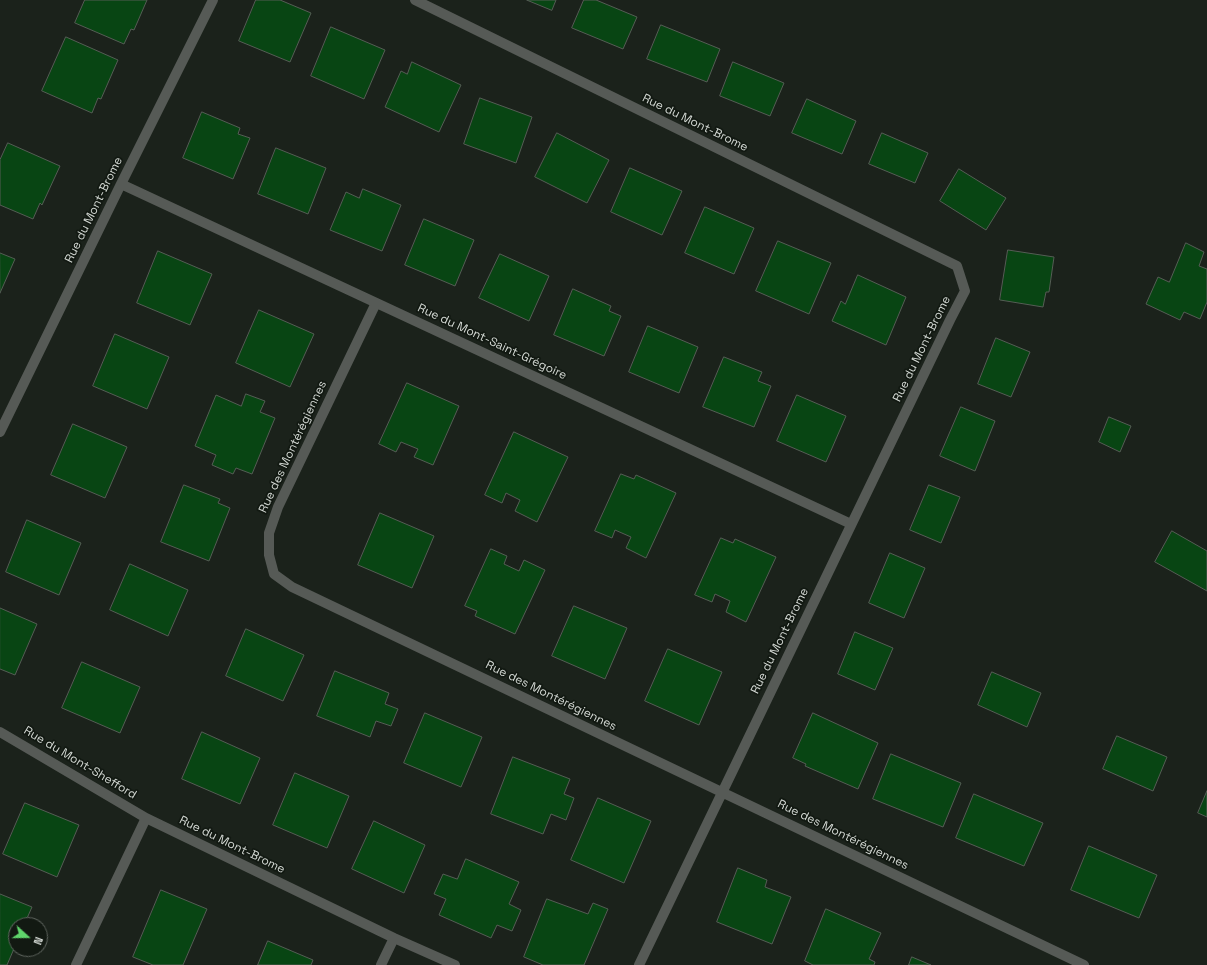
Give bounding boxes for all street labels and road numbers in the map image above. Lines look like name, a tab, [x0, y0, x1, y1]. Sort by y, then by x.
street label: Rue du Mont-Brome	[640, 91, 750, 155]
street label: Rue du Mont-Brome	[62, 155, 126, 265]
street label: Rue du Mont-Brome	[890, 294, 954, 404]
street label: Rue du Mont-Saint-Grégoire	[415, 301, 569, 383]
street label: Rue des Montérégiennes	[256, 379, 330, 515]
street label: Rue du Mont-Brome	[748, 586, 812, 696]
street label: Rue des Montérégiennes	[483, 658, 619, 734]
street label: Rue du Mont-Shefford	[21, 724, 139, 802]
street label: Rue des Montérégiennes	[775, 797, 911, 873]
street label: Rue du Mont-Brome	[177, 813, 287, 877]

